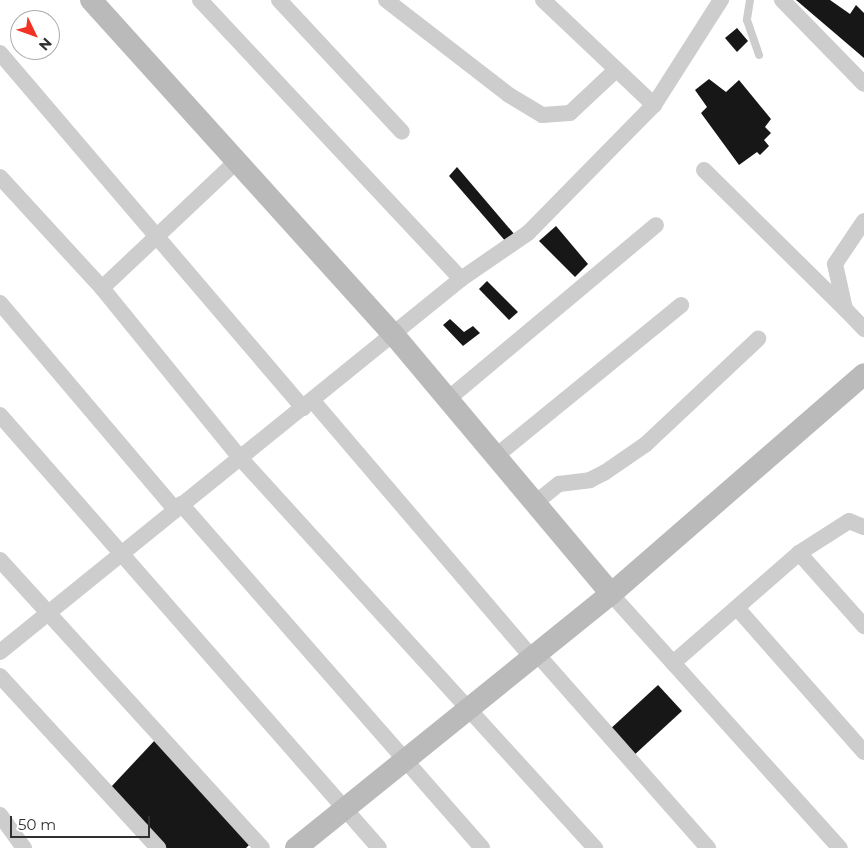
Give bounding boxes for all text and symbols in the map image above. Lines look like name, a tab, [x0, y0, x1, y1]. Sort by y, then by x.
north arrow	[10, 10, 60, 60]
text: N	[35, 34, 56, 55]
scale bar	[12, 806, 152, 838]
text: 50 m	[18, 815, 56, 834]

